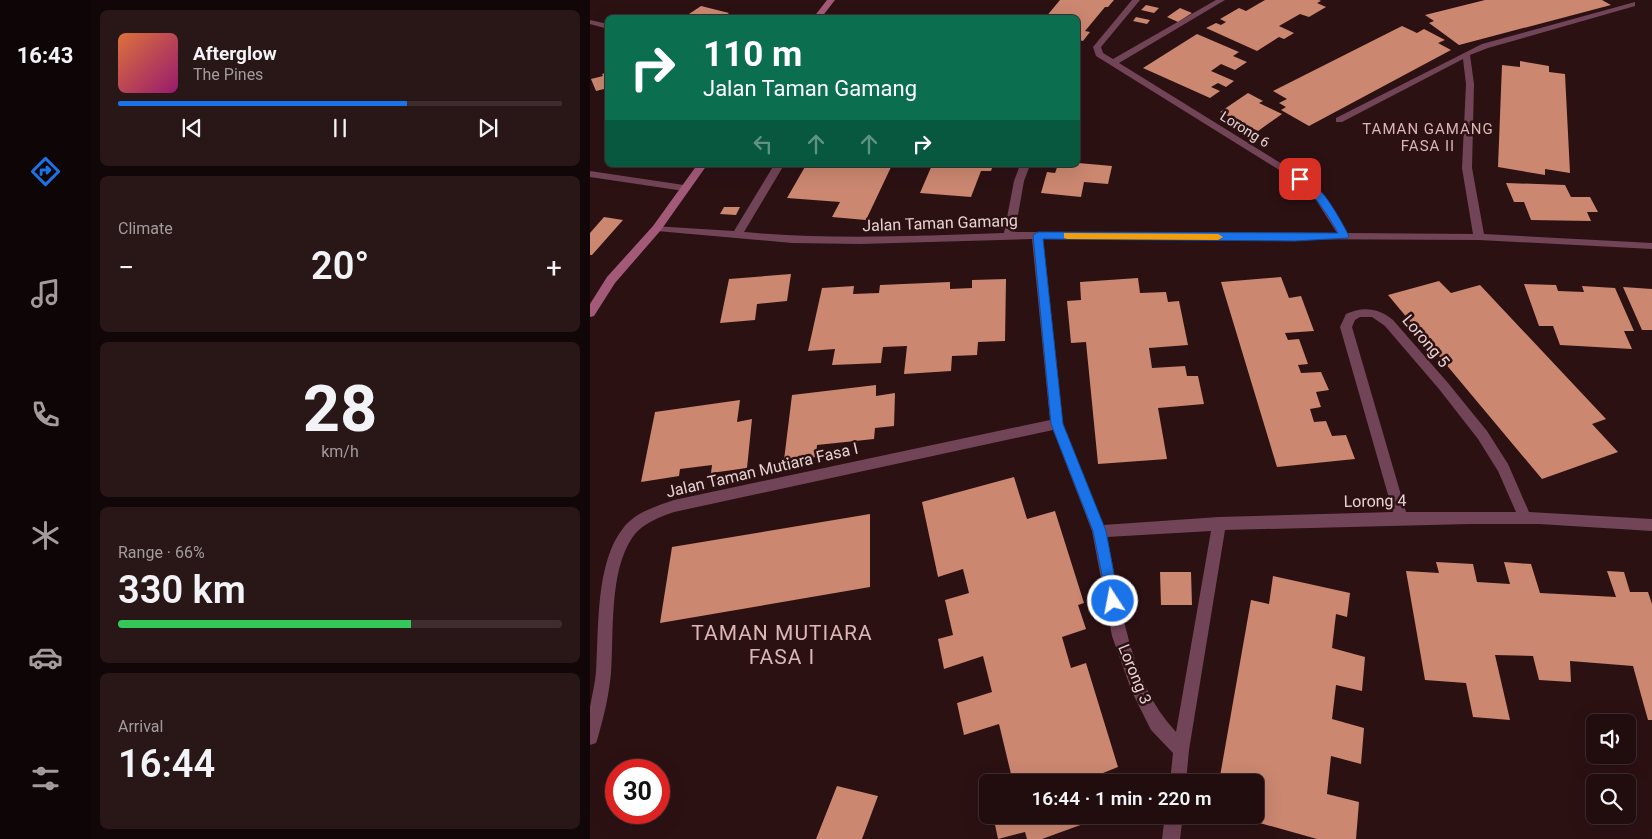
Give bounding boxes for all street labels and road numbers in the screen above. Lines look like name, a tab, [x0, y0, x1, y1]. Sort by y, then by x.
street label: Lorong 6	[1217, 108, 1273, 150]
street label: Jalan Taman Gamang	[862, 211, 1018, 235]
street label: Lorong 5	[1398, 311, 1454, 371]
street label: Jalan Taman Mutiara Fasa I	[664, 439, 860, 501]
street label: Lorong 4	[1343, 491, 1407, 511]
street label: Lorong 3	[1114, 641, 1156, 707]

